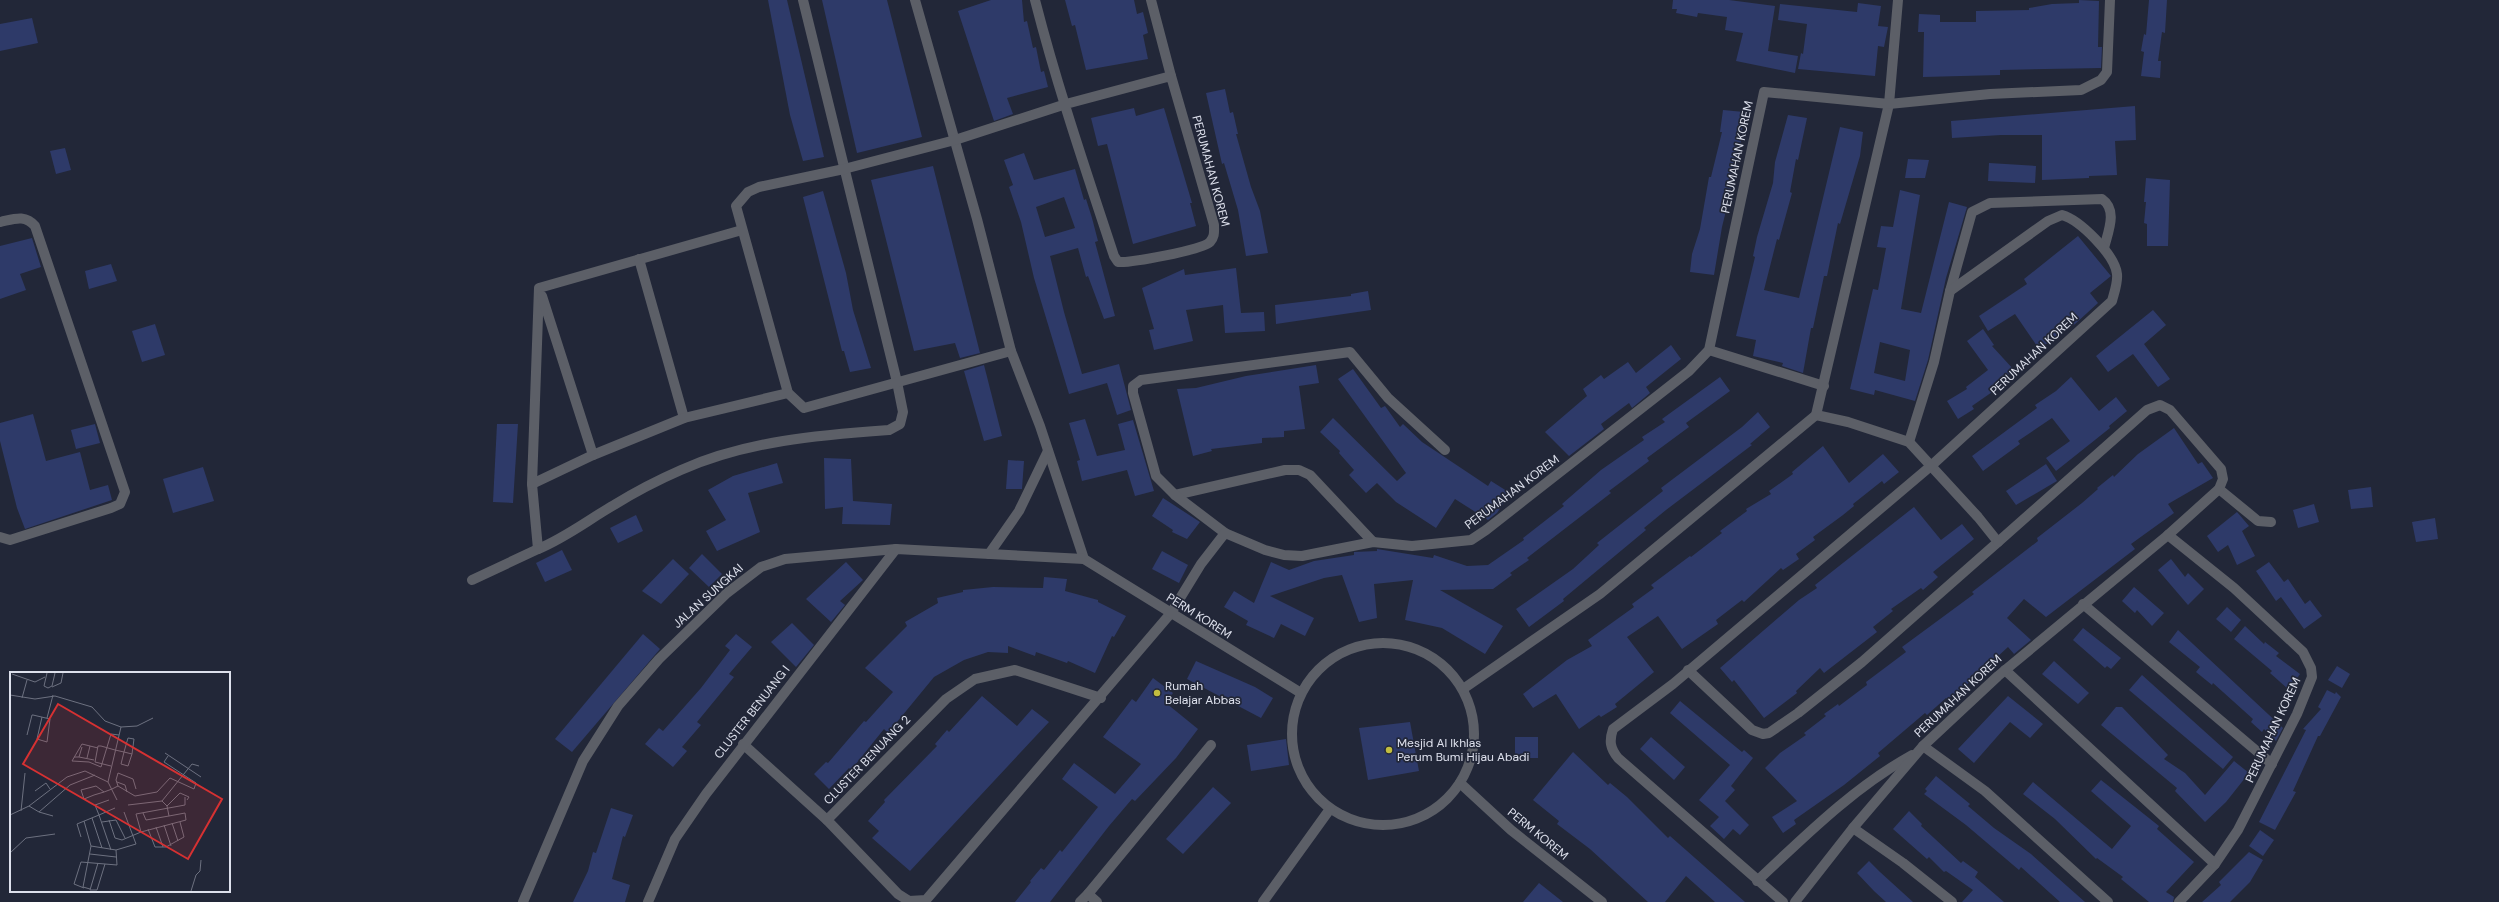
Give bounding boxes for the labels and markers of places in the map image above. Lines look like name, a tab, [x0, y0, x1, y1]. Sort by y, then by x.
place label: Rumah Belajar Abbas	[1165, 678, 1241, 708]
marker: Rumah Belajar Abbas	[1152, 688, 1162, 698]
place label: Mesjid Al Ikhlas Perum Bumi Hijau Abadi	[1397, 735, 1530, 765]
marker: Mesjid Al Ikhlas Perum Bumi Hijau Abadi	[1384, 745, 1394, 755]

